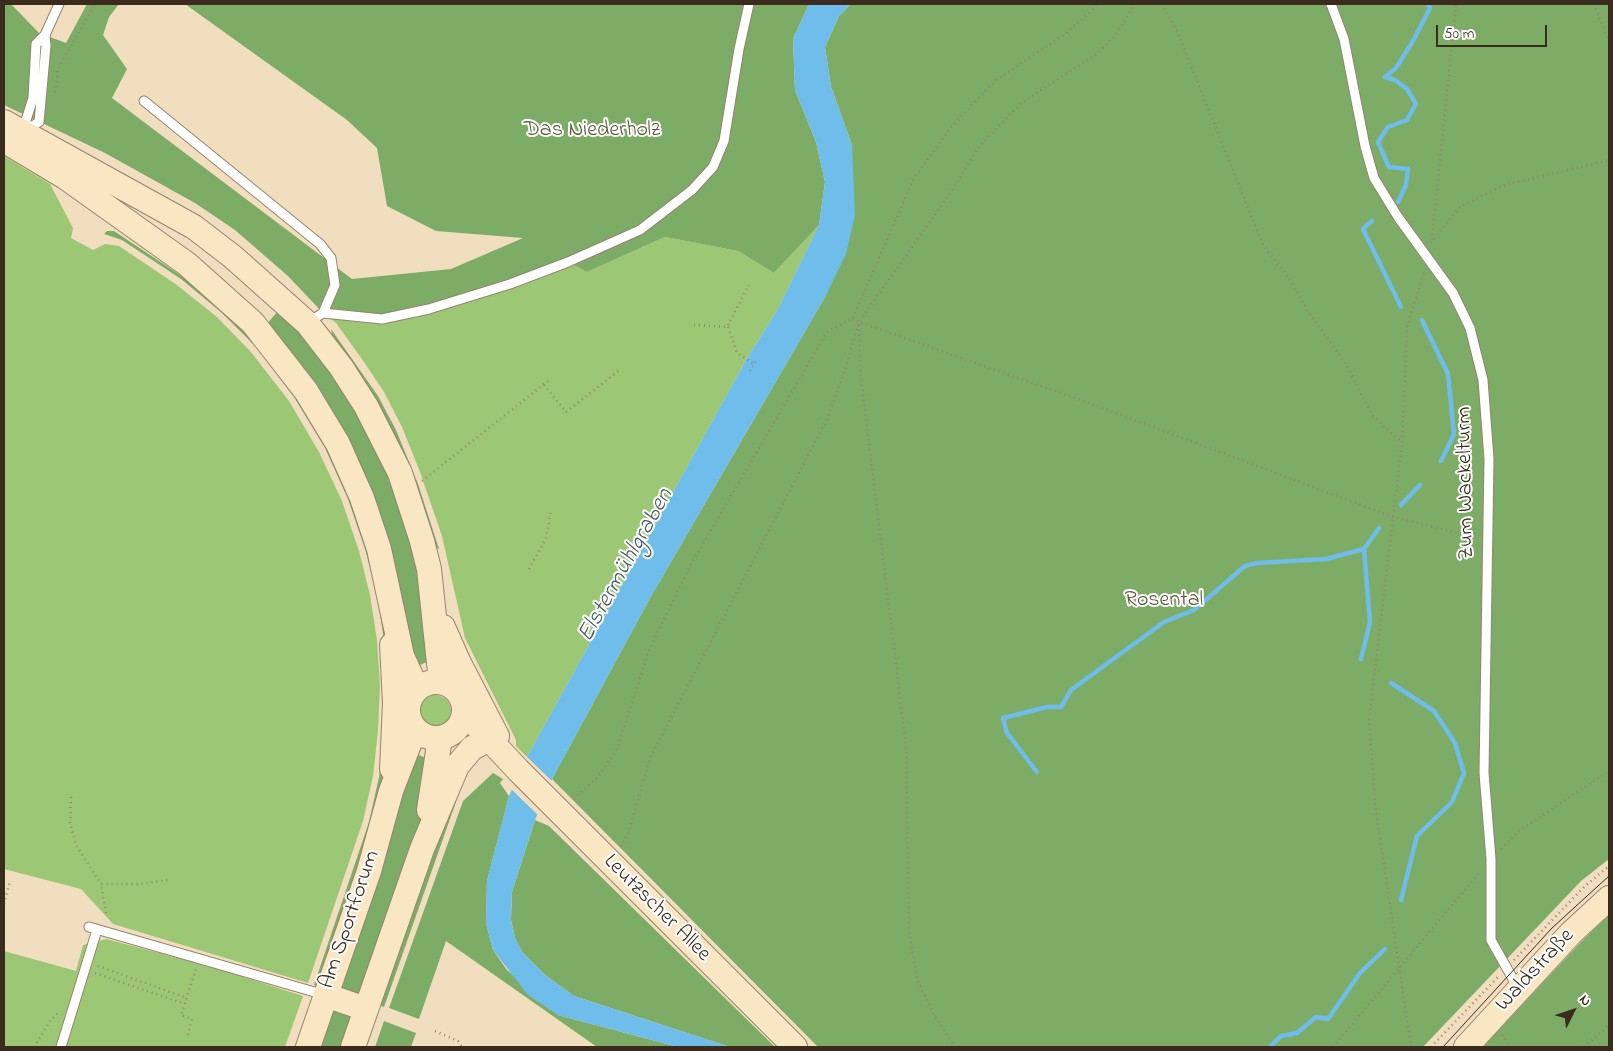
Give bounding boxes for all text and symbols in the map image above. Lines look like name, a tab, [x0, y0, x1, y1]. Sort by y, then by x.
scale bar	[1438, 15, 1549, 47]
text: 50 m	[1444, 23, 1474, 45]
park label: Das Niederholz	[524, 118, 660, 144]
street label: Zum Wackelturm	[1452, 406, 1482, 560]
water label: Elstermühlgraben	[573, 484, 681, 648]
park label: Rosental	[1125, 588, 1203, 614]
street label: Am Sportforum	[315, 847, 387, 993]
street label: Leutzscher Allee	[597, 850, 715, 968]
street label: Waldstraße	[1491, 924, 1581, 1018]
north arrow	[1548, 986, 1598, 1036]
text: N	[1574, 990, 1596, 1011]

